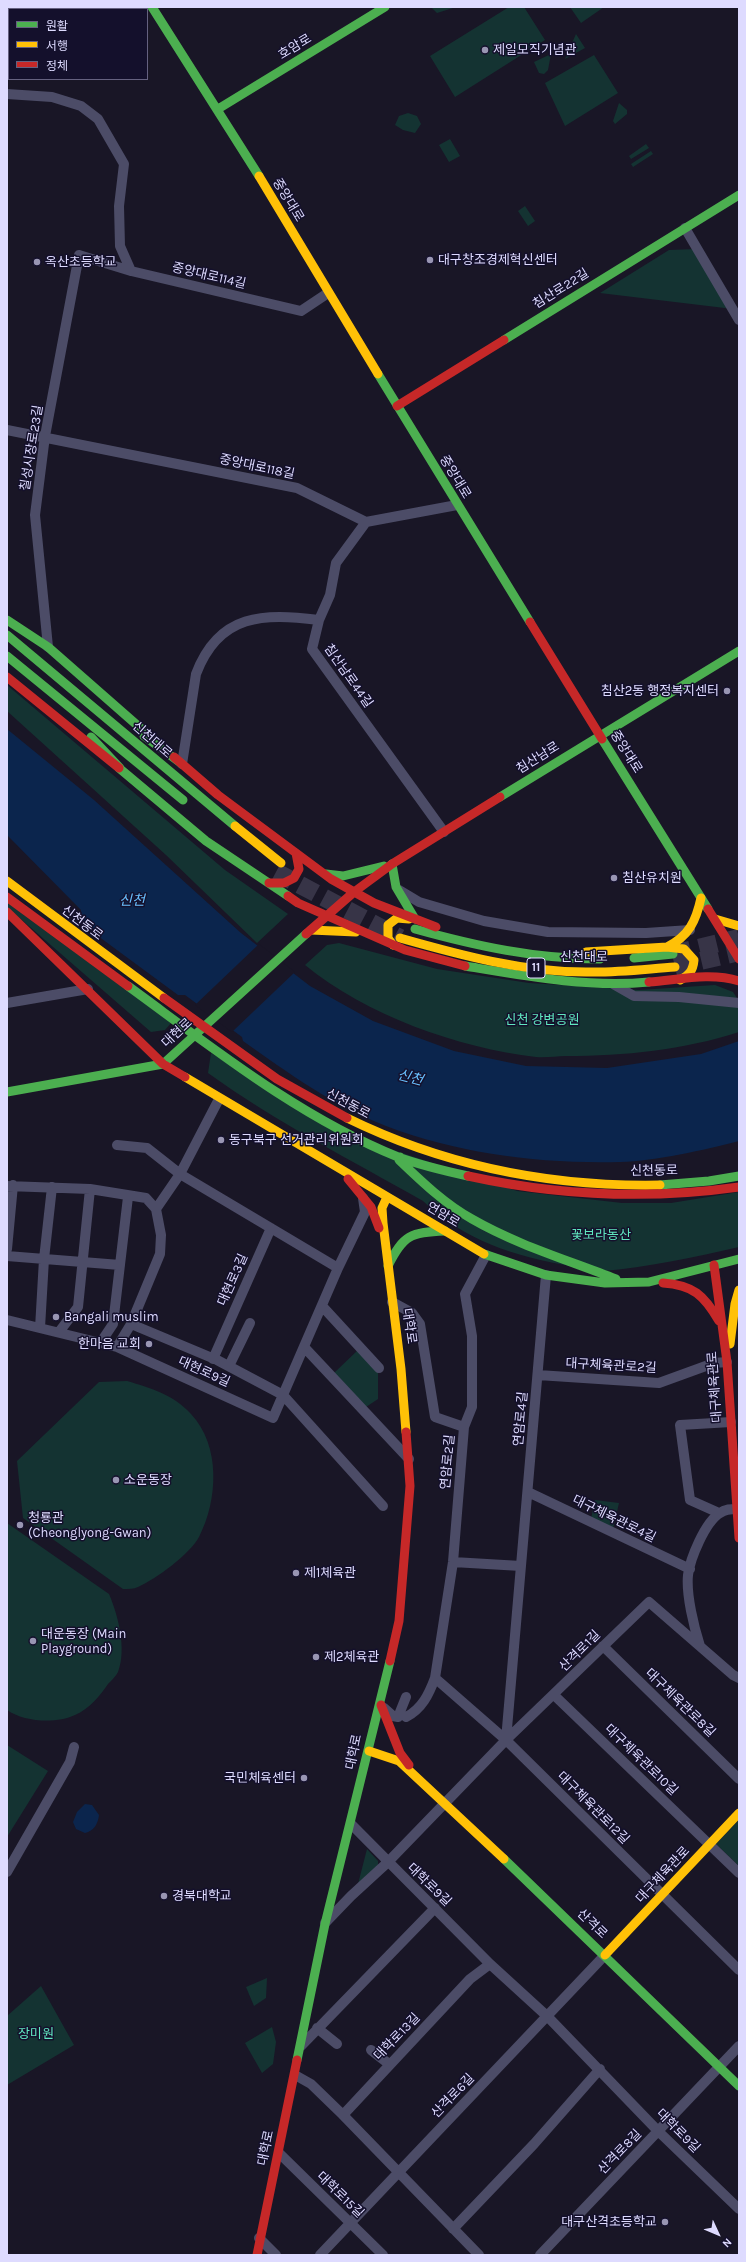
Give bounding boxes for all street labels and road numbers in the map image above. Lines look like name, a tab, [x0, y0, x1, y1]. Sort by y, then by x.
street label: 호암로	[276, 31, 314, 63]
street label: 중앙대로	[269, 175, 307, 225]
street label: 중앙대로114길	[170, 260, 248, 292]
street label: 침산로22길	[530, 266, 592, 312]
street label: 칠성시장로23길	[17, 404, 47, 492]
street label: 중앙대로118길	[218, 451, 296, 483]
street label: 중앙대로	[436, 452, 474, 502]
street label: 침산남로44길	[320, 641, 376, 711]
street label: 신천대로	[129, 718, 175, 762]
street label: 중앙대로	[607, 728, 645, 776]
street label: 침산남로	[514, 739, 562, 777]
street label: 신천동로	[58, 902, 106, 944]
street label: 신천대로	[560, 949, 608, 965]
road number: 11	[527, 958, 545, 978]
street label: 대현로	[159, 1015, 195, 1051]
street label: 신천동로	[323, 1086, 373, 1122]
street label: 신천동로	[630, 1163, 678, 1179]
street label: 연암로	[424, 1199, 462, 1231]
street label: 대현로3길	[215, 1251, 251, 1309]
street label: 대학로	[399, 1307, 419, 1345]
street label: 대구체육관로	[705, 1351, 725, 1423]
street label: 대현로9길	[176, 1354, 232, 1390]
street label: 대구체육관로2길	[565, 1356, 657, 1376]
street label: 연암로4길	[511, 1391, 531, 1447]
street label: 연암로2길	[438, 1434, 458, 1490]
street label: 대구체육관로4길	[570, 1492, 658, 1546]
street label: 산격로1길	[556, 1627, 604, 1675]
street label: 대구체육관로8길	[642, 1666, 718, 1740]
street label: 대구체육관로10길	[601, 1721, 681, 1799]
street label: 대학로	[343, 1733, 365, 1771]
street label: 대구체육관로12길	[554, 1769, 632, 1847]
street label: 대구체육관로	[633, 1843, 693, 1907]
street label: 대학로9길	[404, 1860, 454, 1910]
street label: 산격로	[574, 1906, 610, 1942]
street label: 대학로13길	[371, 2010, 423, 2064]
street label: 산격로6길	[428, 2071, 478, 2121]
street label: 대학로9길	[653, 2106, 703, 2156]
street label: 산격로8길	[595, 2127, 645, 2177]
street label: 대학로	[255, 2129, 277, 2167]
street label: 대학로15길	[313, 2169, 367, 2221]

